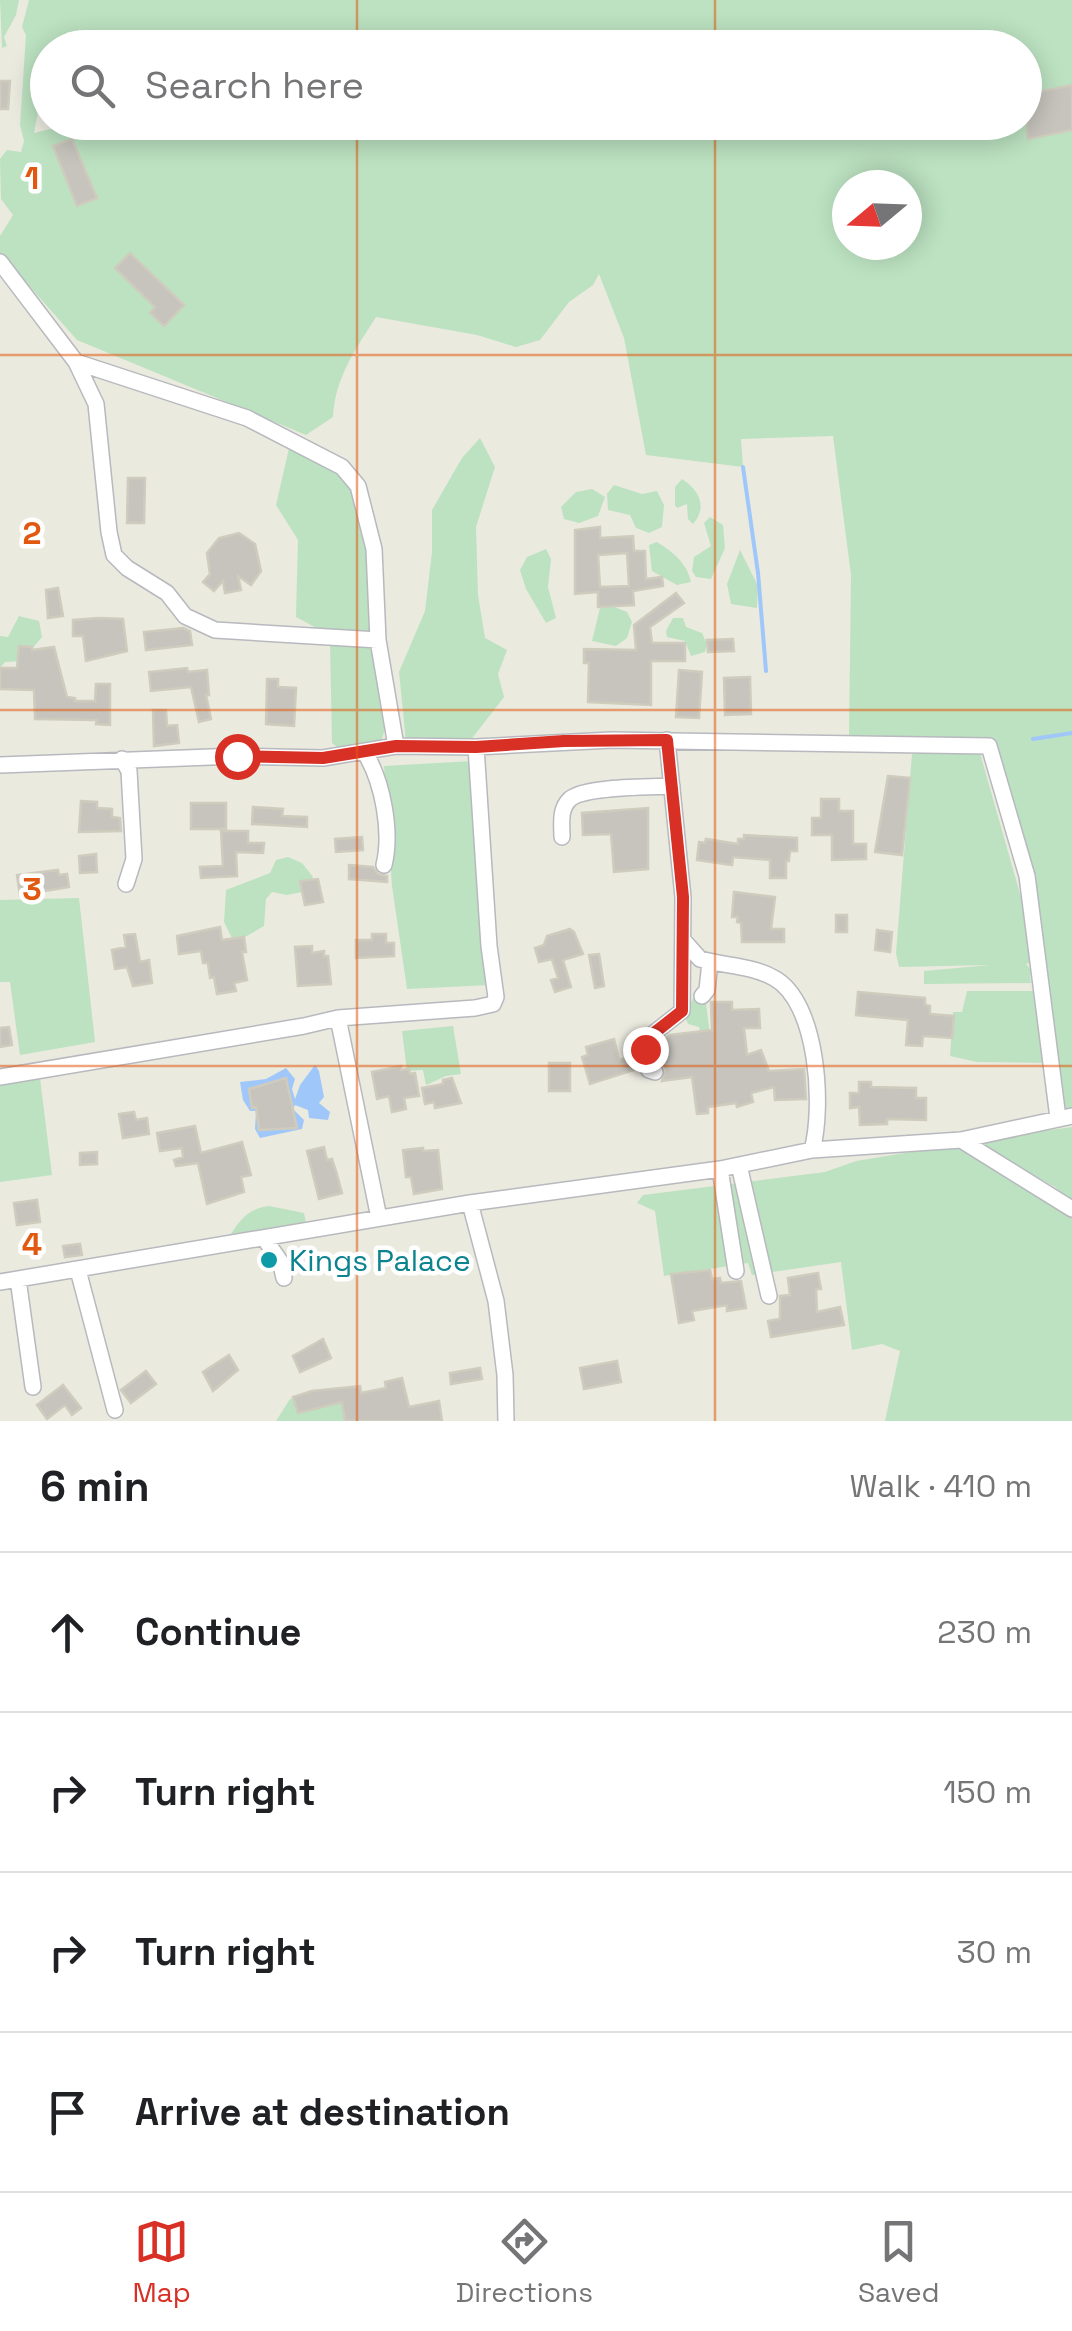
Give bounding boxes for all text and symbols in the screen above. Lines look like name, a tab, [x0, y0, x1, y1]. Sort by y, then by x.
search box	[30, 30, 1042, 140]
icon: search	[65, 58, 120, 113]
text: Search here	[145, 61, 364, 109]
text: 1	[25, 158, 39, 198]
north arrow	[832, 170, 922, 260]
text: 2	[22, 513, 42, 553]
route start	[215, 734, 261, 780]
text: 3	[22, 869, 42, 909]
route end	[623, 1027, 669, 1073]
text: 4	[22, 1224, 42, 1264]
place label: Kings Palace	[289, 1241, 471, 1280]
marker: Kings Palace	[258, 1249, 280, 1271]
text: 6 min	[40, 1460, 150, 1513]
text: Walk · 410 m	[850, 1466, 1032, 1506]
icon: ahead	[40, 1605, 95, 1660]
text: Continue	[135, 1608, 301, 1656]
text: 230 m	[937, 1612, 1032, 1652]
icon: right	[40, 1765, 95, 1820]
text: Turn right	[135, 1768, 316, 1816]
text: 150 m	[943, 1772, 1032, 1812]
icon: right	[40, 1925, 95, 1980]
text: Turn right	[135, 1928, 316, 1976]
text: 30 m	[956, 1932, 1032, 1972]
icon: arrive	[40, 2085, 95, 2140]
text: Arrive at destination	[135, 2088, 510, 2136]
tab: Map	[132, 2214, 191, 2310]
tab: Directions	[456, 2214, 593, 2310]
tab: Saved	[858, 2214, 940, 2310]

